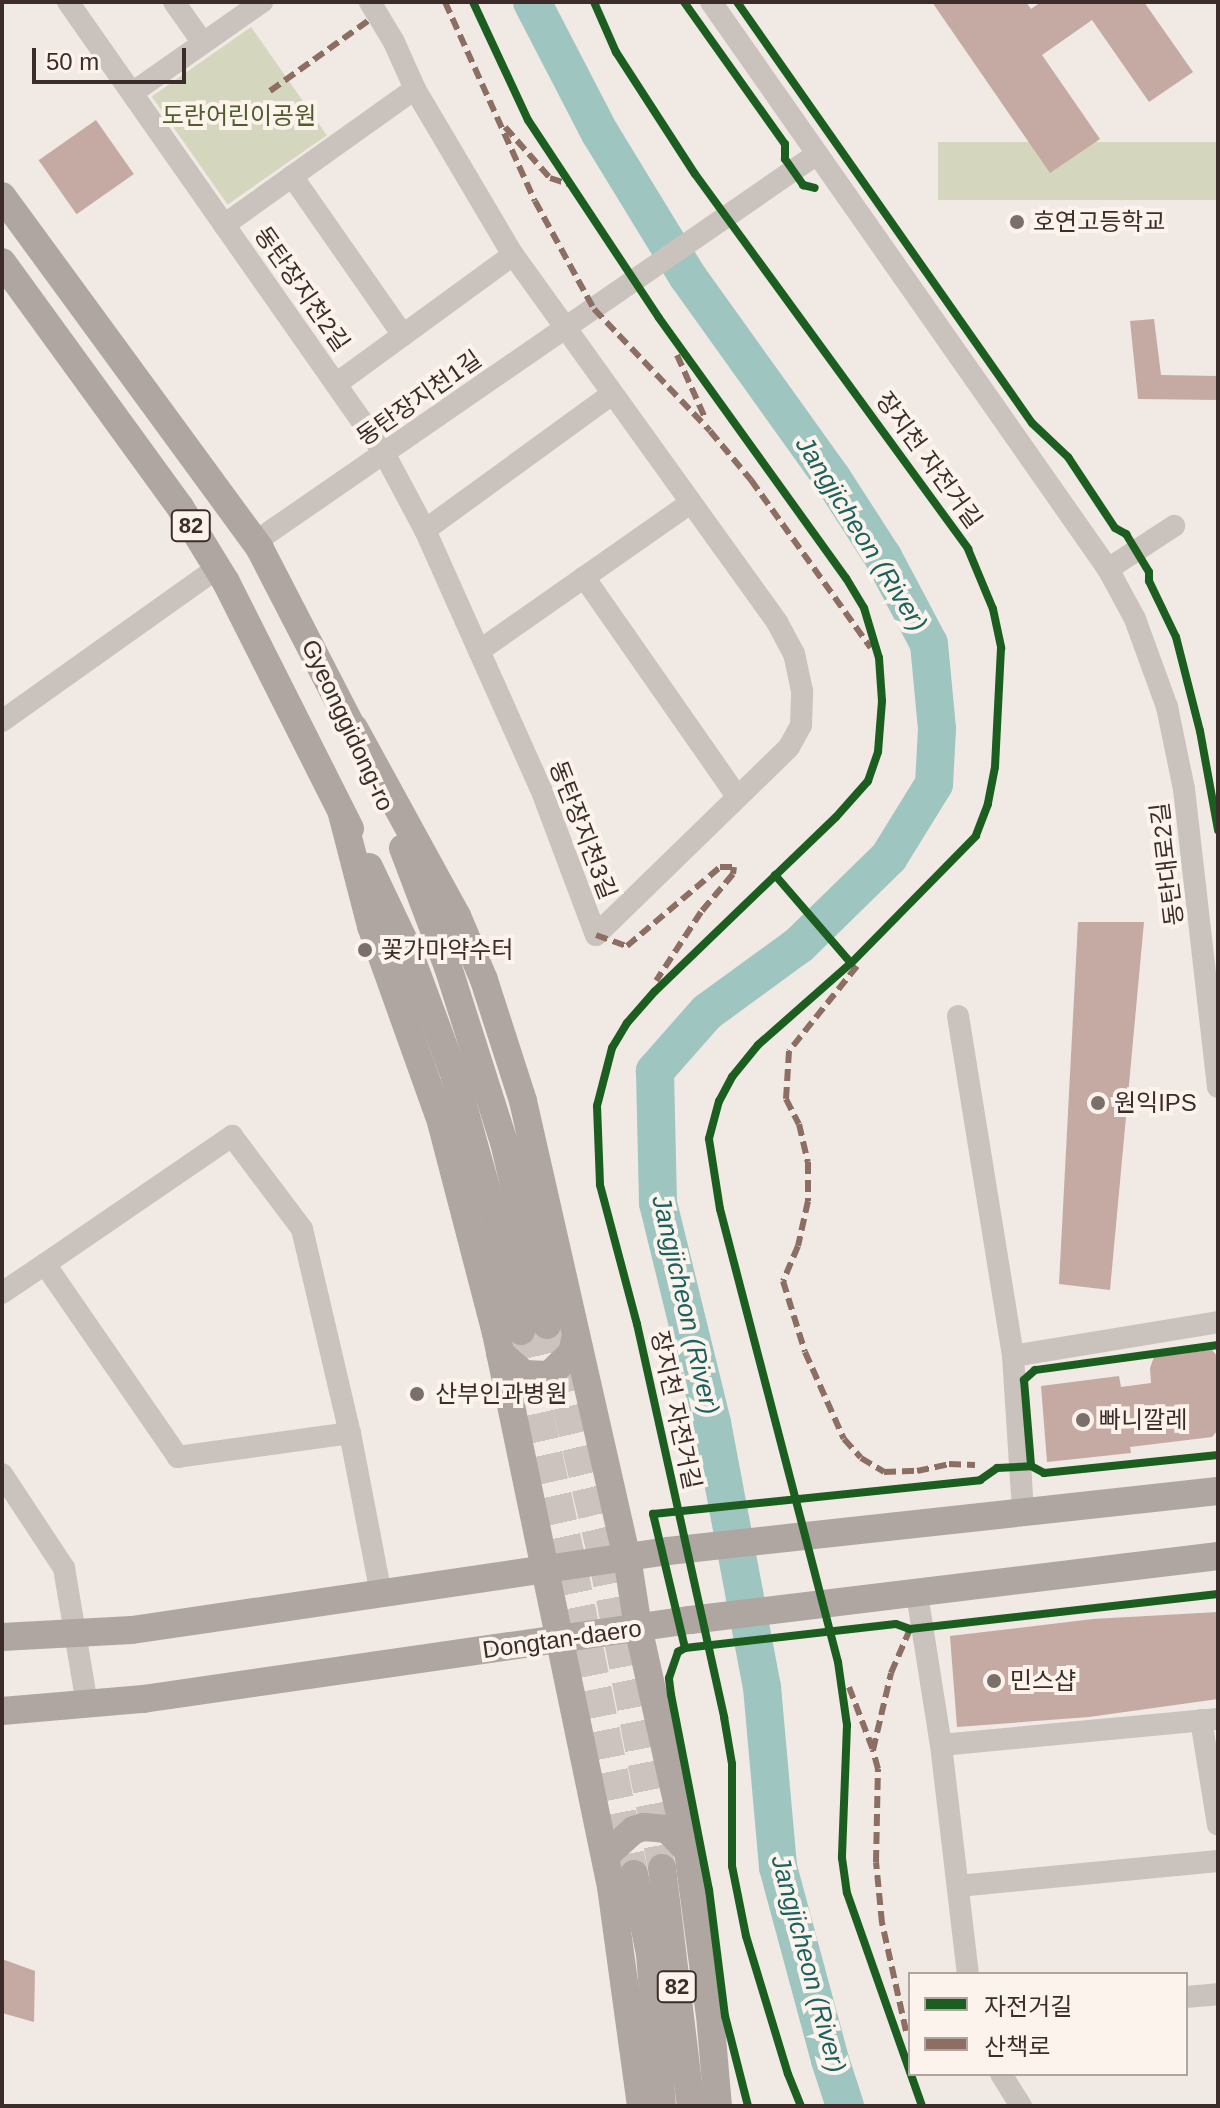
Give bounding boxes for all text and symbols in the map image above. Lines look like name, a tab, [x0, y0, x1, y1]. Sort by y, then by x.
scale bar	[36, 32, 190, 82]
text: 50 m	[46, 48, 99, 75]
park label: 도란어린이공원	[162, 102, 316, 130]
place label: 호연고등학교	[1033, 208, 1165, 236]
marker: 호연고등학교	[1008, 213, 1026, 231]
street label: 동탄장지천2길	[248, 221, 356, 357]
street label: 동탄장지천1길	[351, 344, 487, 452]
street label: 장지천 자전거길	[870, 386, 988, 534]
water label: Jangjicheon (River)	[788, 431, 934, 637]
road number: 82	[169, 508, 213, 544]
street label: Gyeonggidong-ro	[296, 635, 400, 815]
street label: 동탄장지천3길	[543, 757, 623, 903]
street label: 동탄대로2길	[1145, 801, 1189, 927]
place label: 꽃가마약수터	[381, 936, 513, 964]
marker: 꽃가마약수터	[356, 941, 374, 959]
place label: 원익IPS	[1114, 1089, 1197, 1117]
marker: 원익IPS	[1089, 1094, 1107, 1112]
water label: Jangjicheon (River)	[645, 1192, 725, 1418]
street label: 장지천 자전거길	[645, 1328, 707, 1492]
place label: 산부인과병원	[435, 1380, 567, 1408]
marker: 산부인과병원	[406, 1383, 428, 1405]
place label: 빠니깔레	[1099, 1406, 1187, 1434]
marker: 빠니깔레	[1074, 1411, 1092, 1429]
street label: Dongtan-daero	[481, 1614, 643, 1664]
place label: 민스샵	[1010, 1667, 1076, 1695]
marker: 민스샵	[985, 1672, 1003, 1690]
water label: Jangjicheon (River)	[764, 1852, 852, 2076]
road number: 82	[655, 1969, 699, 2005]
legend	[908, 1972, 1188, 2076]
text: 자전거길	[984, 1993, 1072, 2020]
text: 산책로	[984, 2033, 1050, 2060]

